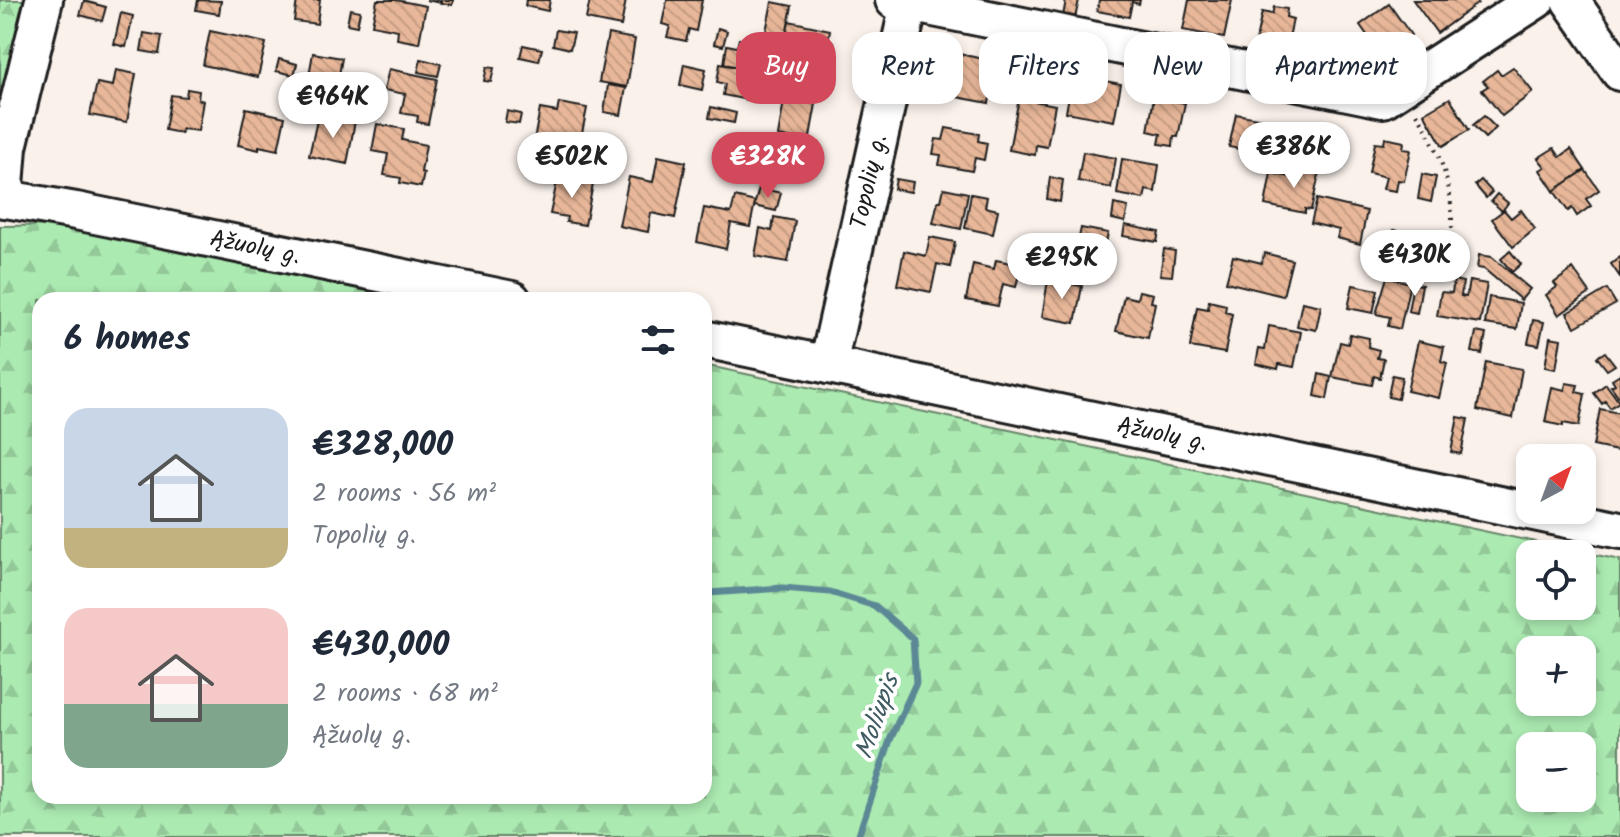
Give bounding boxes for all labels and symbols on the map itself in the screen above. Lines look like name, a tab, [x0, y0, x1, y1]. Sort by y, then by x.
pin: €964K	[277, 72, 389, 140]
pin: €386K	[1238, 122, 1350, 190]
street label: Topolių g.	[840, 131, 899, 233]
pin: €502K	[516, 132, 628, 200]
pin: €328K	[712, 132, 824, 200]
street label: Ąžuolų g.	[206, 219, 304, 276]
pin: €430K	[1359, 230, 1471, 298]
pin: €295K	[1006, 233, 1118, 301]
street label: Ąžuolų g.	[1113, 406, 1211, 463]
north arrow	[1516, 444, 1596, 524]
water label: Moliupis	[844, 666, 913, 765]

